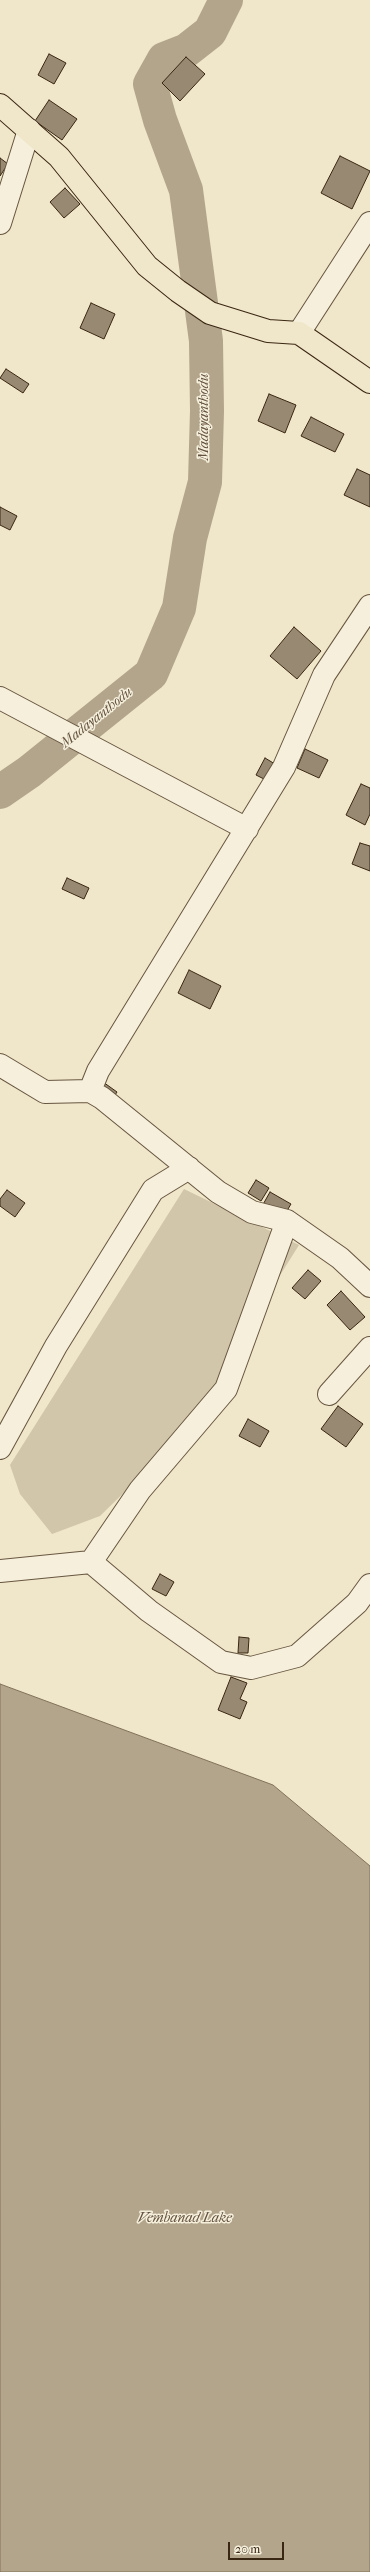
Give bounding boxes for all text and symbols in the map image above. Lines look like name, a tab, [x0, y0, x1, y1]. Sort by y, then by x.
water label: Madayanthodu	[197, 373, 213, 461]
water label: Madayanthodu	[58, 684, 136, 752]
water label: Vembanad Lake	[138, 2211, 232, 2227]
scale bar	[230, 2534, 286, 2560]
text: 20 m	[235, 2542, 260, 2556]

